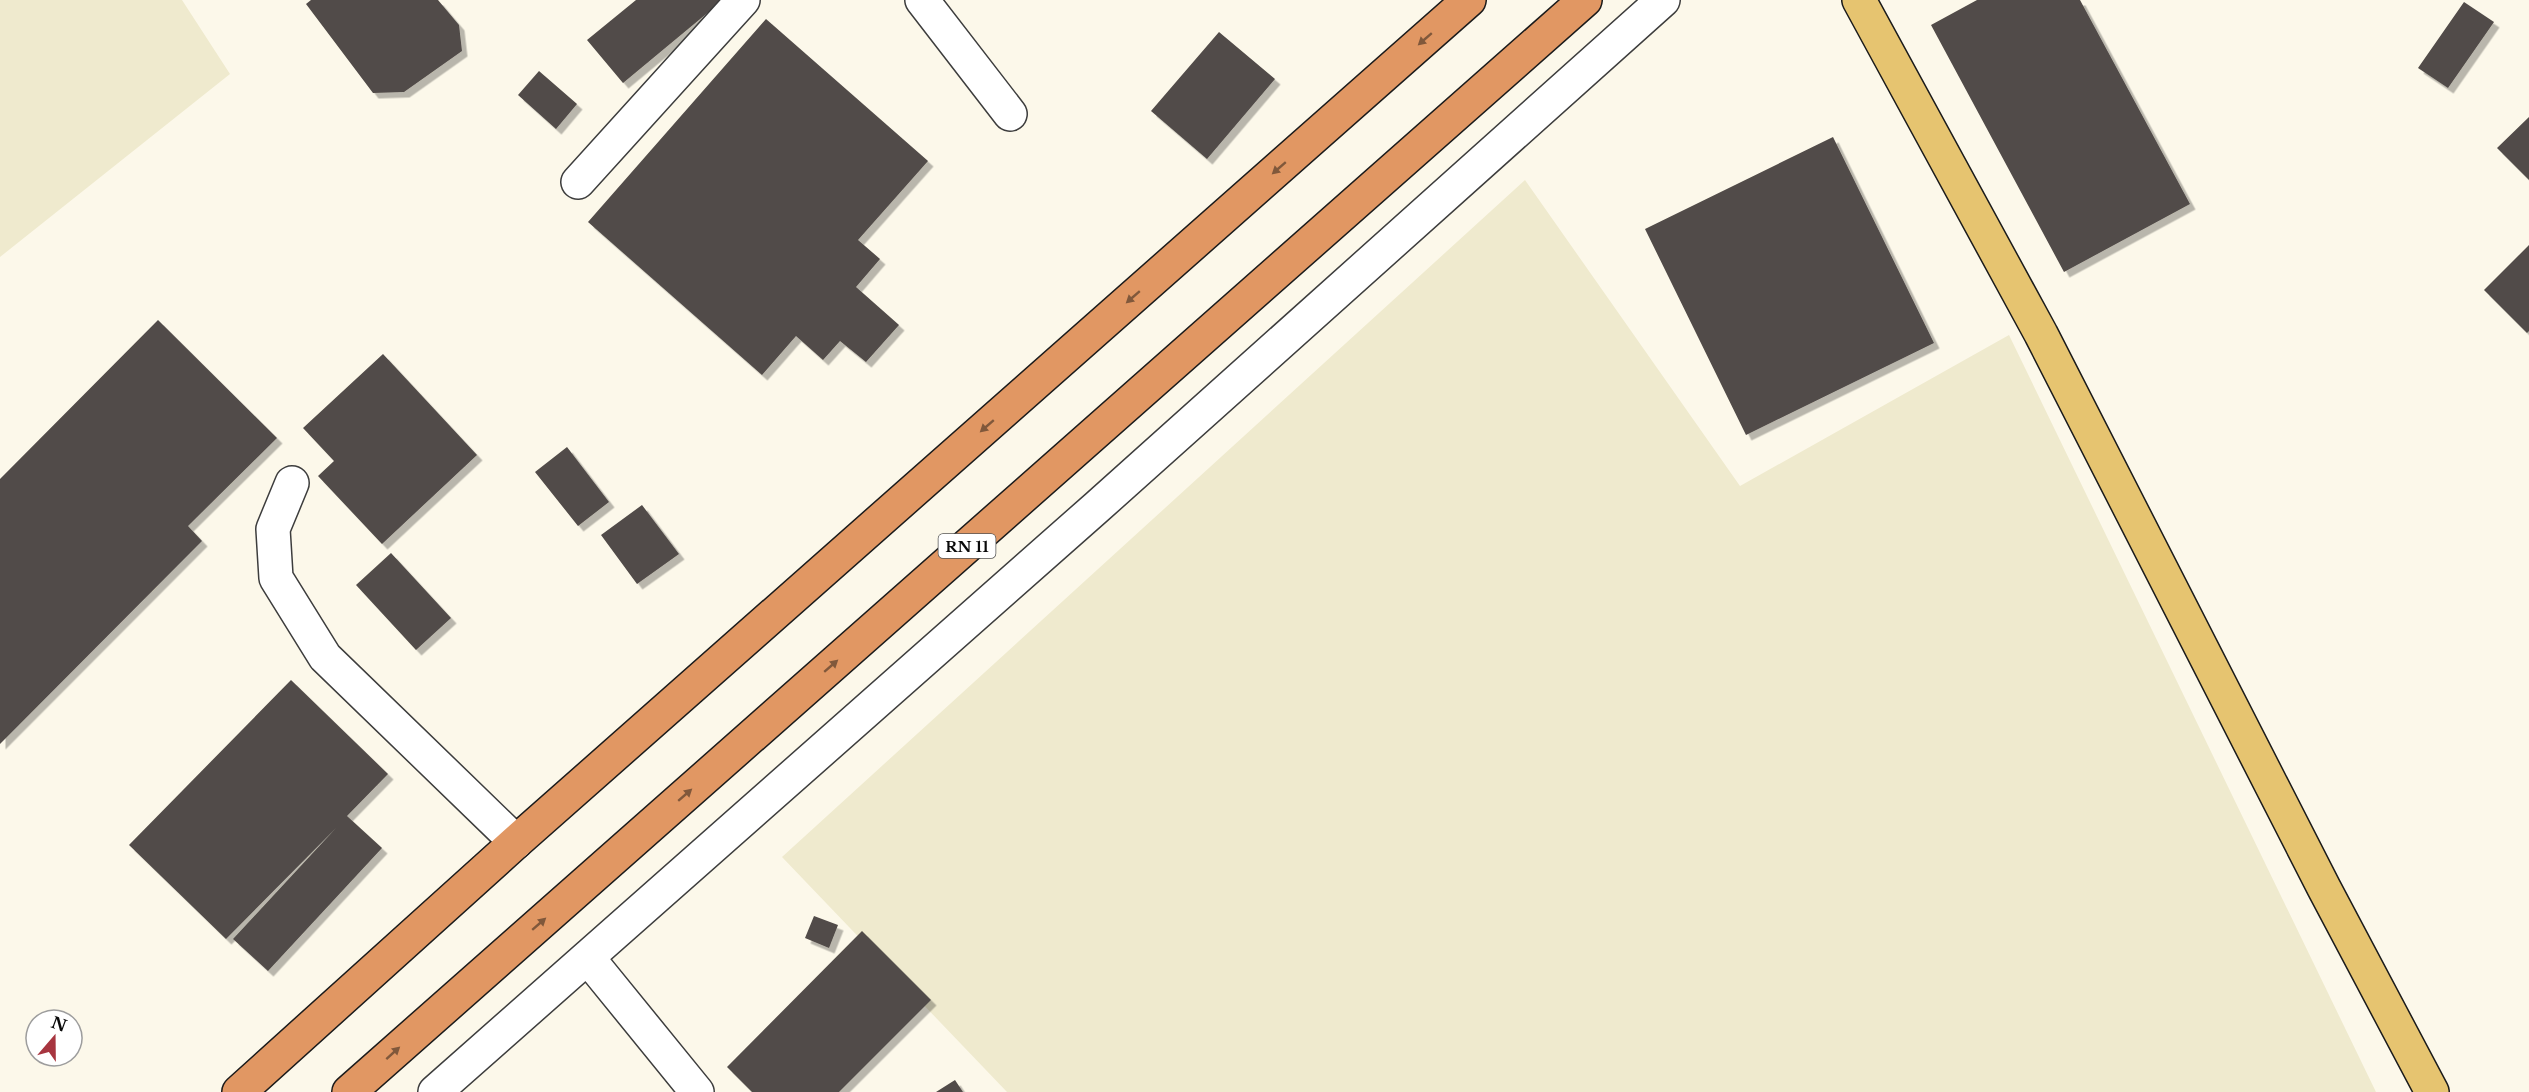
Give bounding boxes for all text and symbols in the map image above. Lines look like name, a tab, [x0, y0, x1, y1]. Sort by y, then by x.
one-way arrow	[1418, 32, 1433, 45]
one-way arrow	[1272, 161, 1287, 174]
one-way arrow	[1126, 290, 1141, 303]
one-way arrow	[980, 419, 995, 432]
road number: RN 11	[938, 534, 996, 558]
one-way arrow	[823, 660, 838, 673]
one-way arrow	[677, 789, 692, 802]
one-way arrow	[531, 917, 546, 931]
north arrow	[24, 1008, 84, 1068]
text: N	[49, 1012, 70, 1036]
one-way arrow	[385, 1046, 400, 1060]

